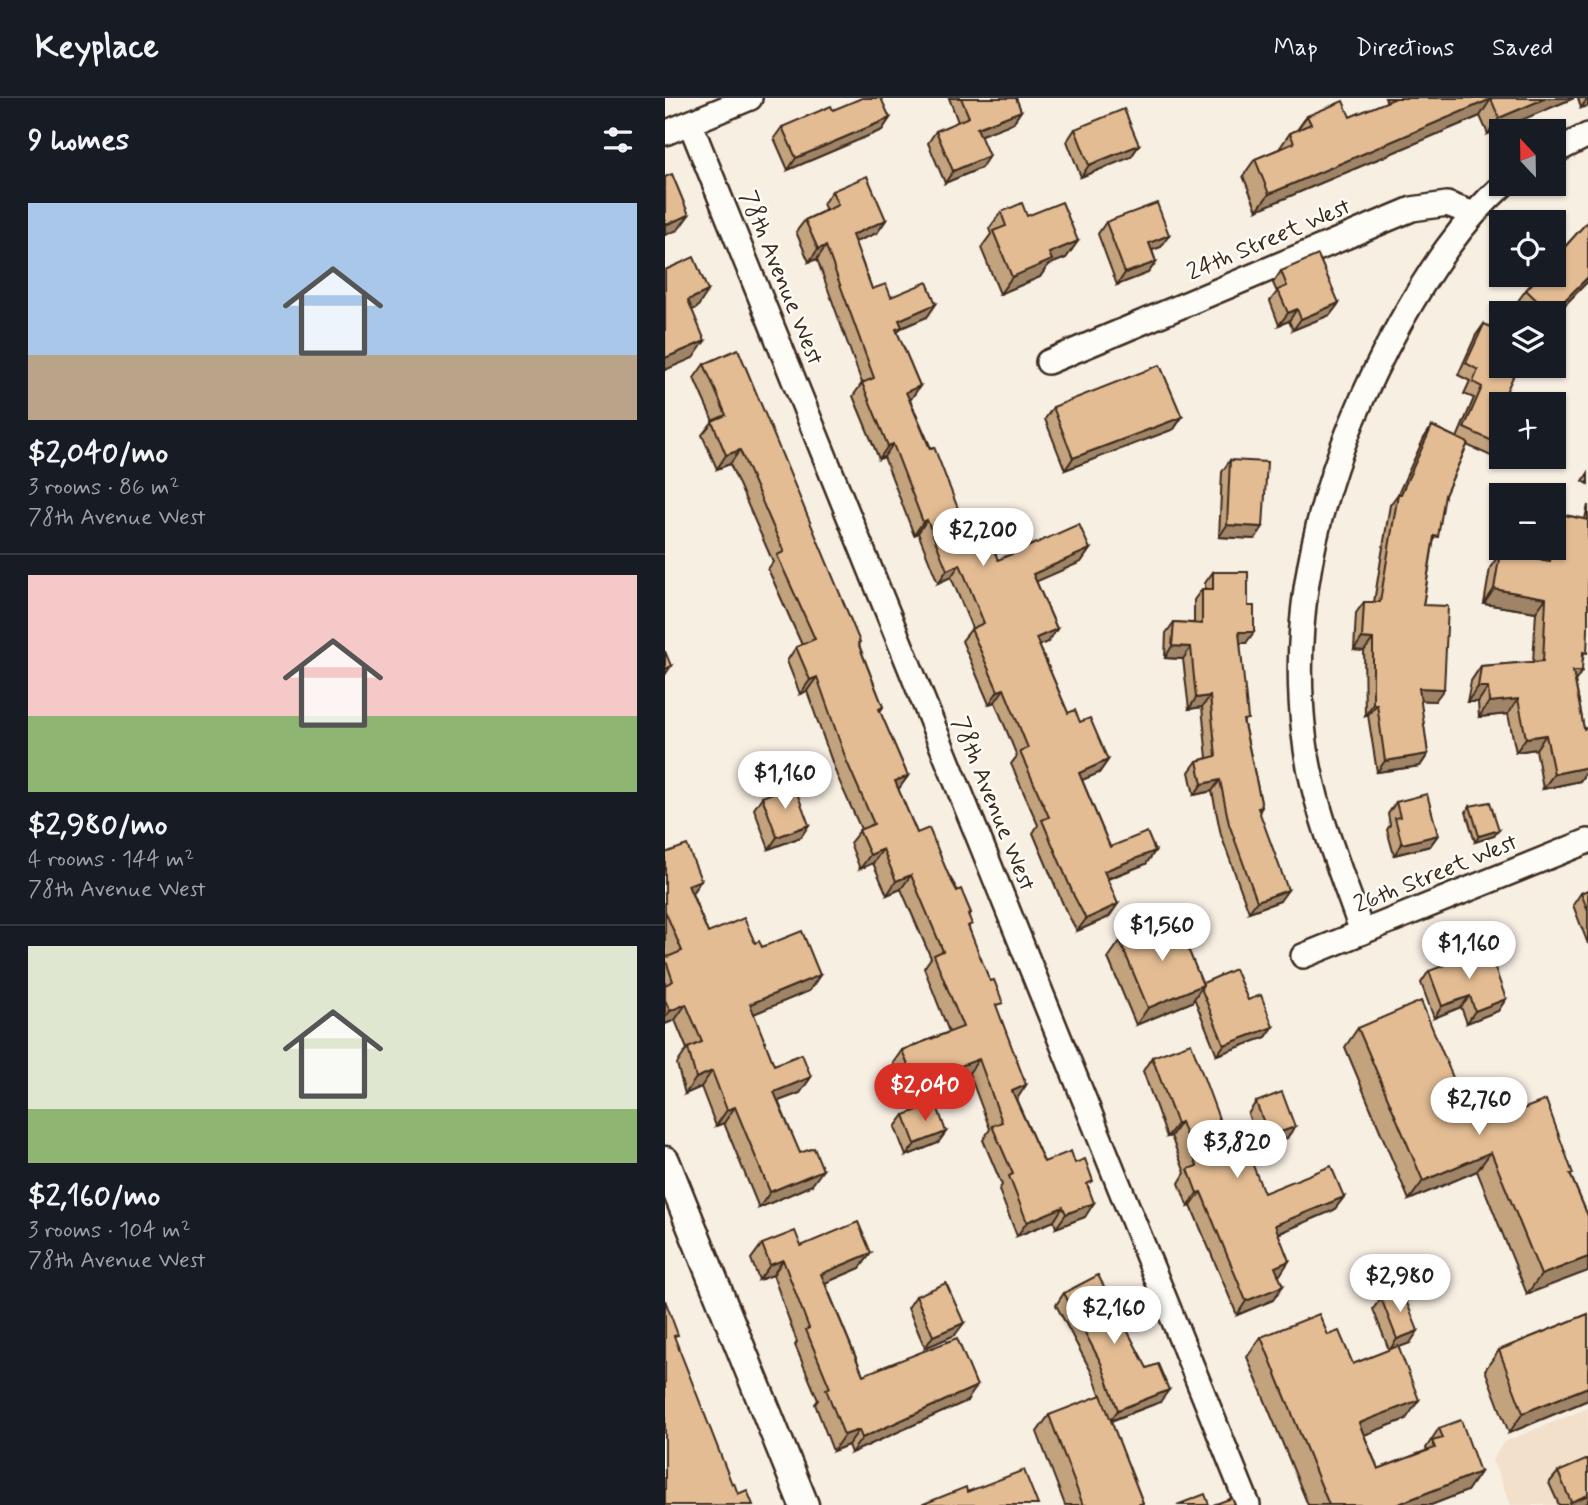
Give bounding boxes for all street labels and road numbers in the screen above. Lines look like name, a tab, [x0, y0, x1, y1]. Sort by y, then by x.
street label: 78th Avenue West	[732, 186, 830, 370]
street label: 24th Street West	[1182, 191, 1356, 288]
street label: 78th Avenue West	[944, 712, 1042, 896]
street label: 26th Street West	[1350, 827, 1523, 921]

